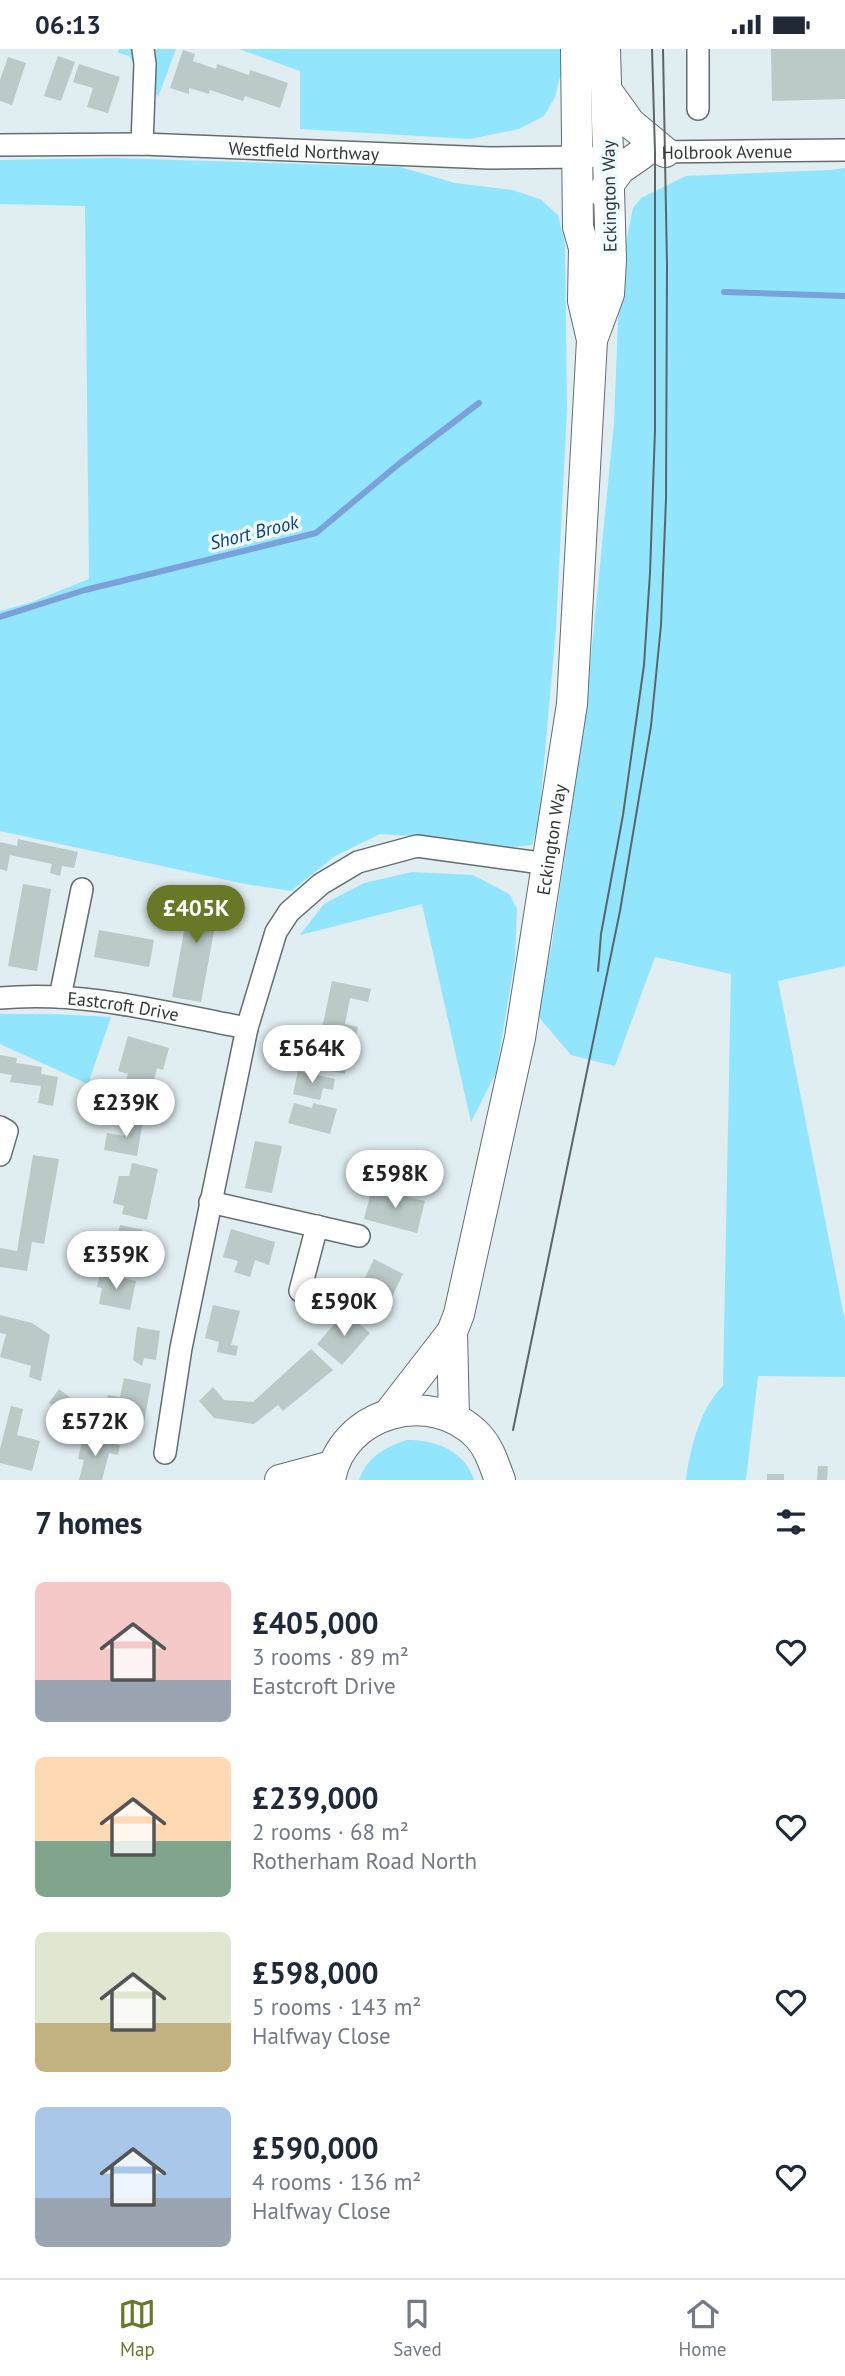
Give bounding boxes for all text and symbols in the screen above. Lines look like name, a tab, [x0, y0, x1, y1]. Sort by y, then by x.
text: 06:13	[35, 8, 101, 41]
street label: Westfield Northway	[228, 136, 380, 165]
street label: Eckington Way	[597, 139, 621, 252]
street label: Holbrook Avenue	[661, 139, 793, 163]
water label: Short Brook	[207, 509, 302, 555]
street label: Eckington Way	[531, 782, 571, 897]
pin: £405K	[147, 885, 245, 945]
text: £405K	[163, 893, 229, 922]
street label: Eastcroft Drive	[67, 986, 181, 1026]
pin: £564K	[263, 1025, 361, 1085]
text: £564K	[279, 1033, 345, 1062]
pin: £239K	[77, 1079, 175, 1139]
text: £239K	[93, 1087, 159, 1116]
pin: £598K	[346, 1151, 444, 1210]
text: £598K	[362, 1158, 428, 1187]
pin: £359K	[67, 1231, 165, 1291]
text: £359K	[83, 1239, 149, 1268]
pin: £590K	[295, 1279, 393, 1338]
text: £590K	[311, 1286, 377, 1315]
pin: £572K	[46, 1399, 144, 1458]
text: £572K	[62, 1406, 128, 1435]
text: 7 homes	[35, 1503, 143, 1542]
icon: filters	[772, 1503, 810, 1541]
text: £405,000	[252, 1603, 379, 1642]
icon: home	[91, 1610, 175, 1694]
icon: heart	[772, 1633, 810, 1671]
text: 3 rooms · 89 m²	[252, 1642, 409, 1671]
text: Eastcroft Drive	[252, 1671, 396, 1700]
text: £239,000	[252, 1778, 379, 1817]
icon: home	[91, 1785, 175, 1869]
icon: heart	[772, 1808, 810, 1846]
text: 2 rooms · 68 m²	[252, 1817, 409, 1846]
text: Rotherham Road North	[252, 1846, 477, 1875]
text: £598,000	[252, 1953, 379, 1992]
icon: home	[91, 1960, 175, 2044]
icon: heart	[772, 1983, 810, 2021]
text: 5 rooms · 143 m²	[252, 1992, 421, 2021]
text: Halfway Close	[252, 2021, 391, 2050]
text: £590,000	[252, 2128, 379, 2167]
icon: home	[91, 2135, 175, 2219]
icon: heart	[772, 2158, 810, 2196]
text: 4 rooms · 136 m²	[252, 2167, 421, 2196]
text: Halfway Close	[252, 2196, 391, 2225]
tab: Map	[118, 2295, 156, 2361]
tab: Saved	[393, 2295, 442, 2361]
tab: Home	[678, 2295, 727, 2361]

